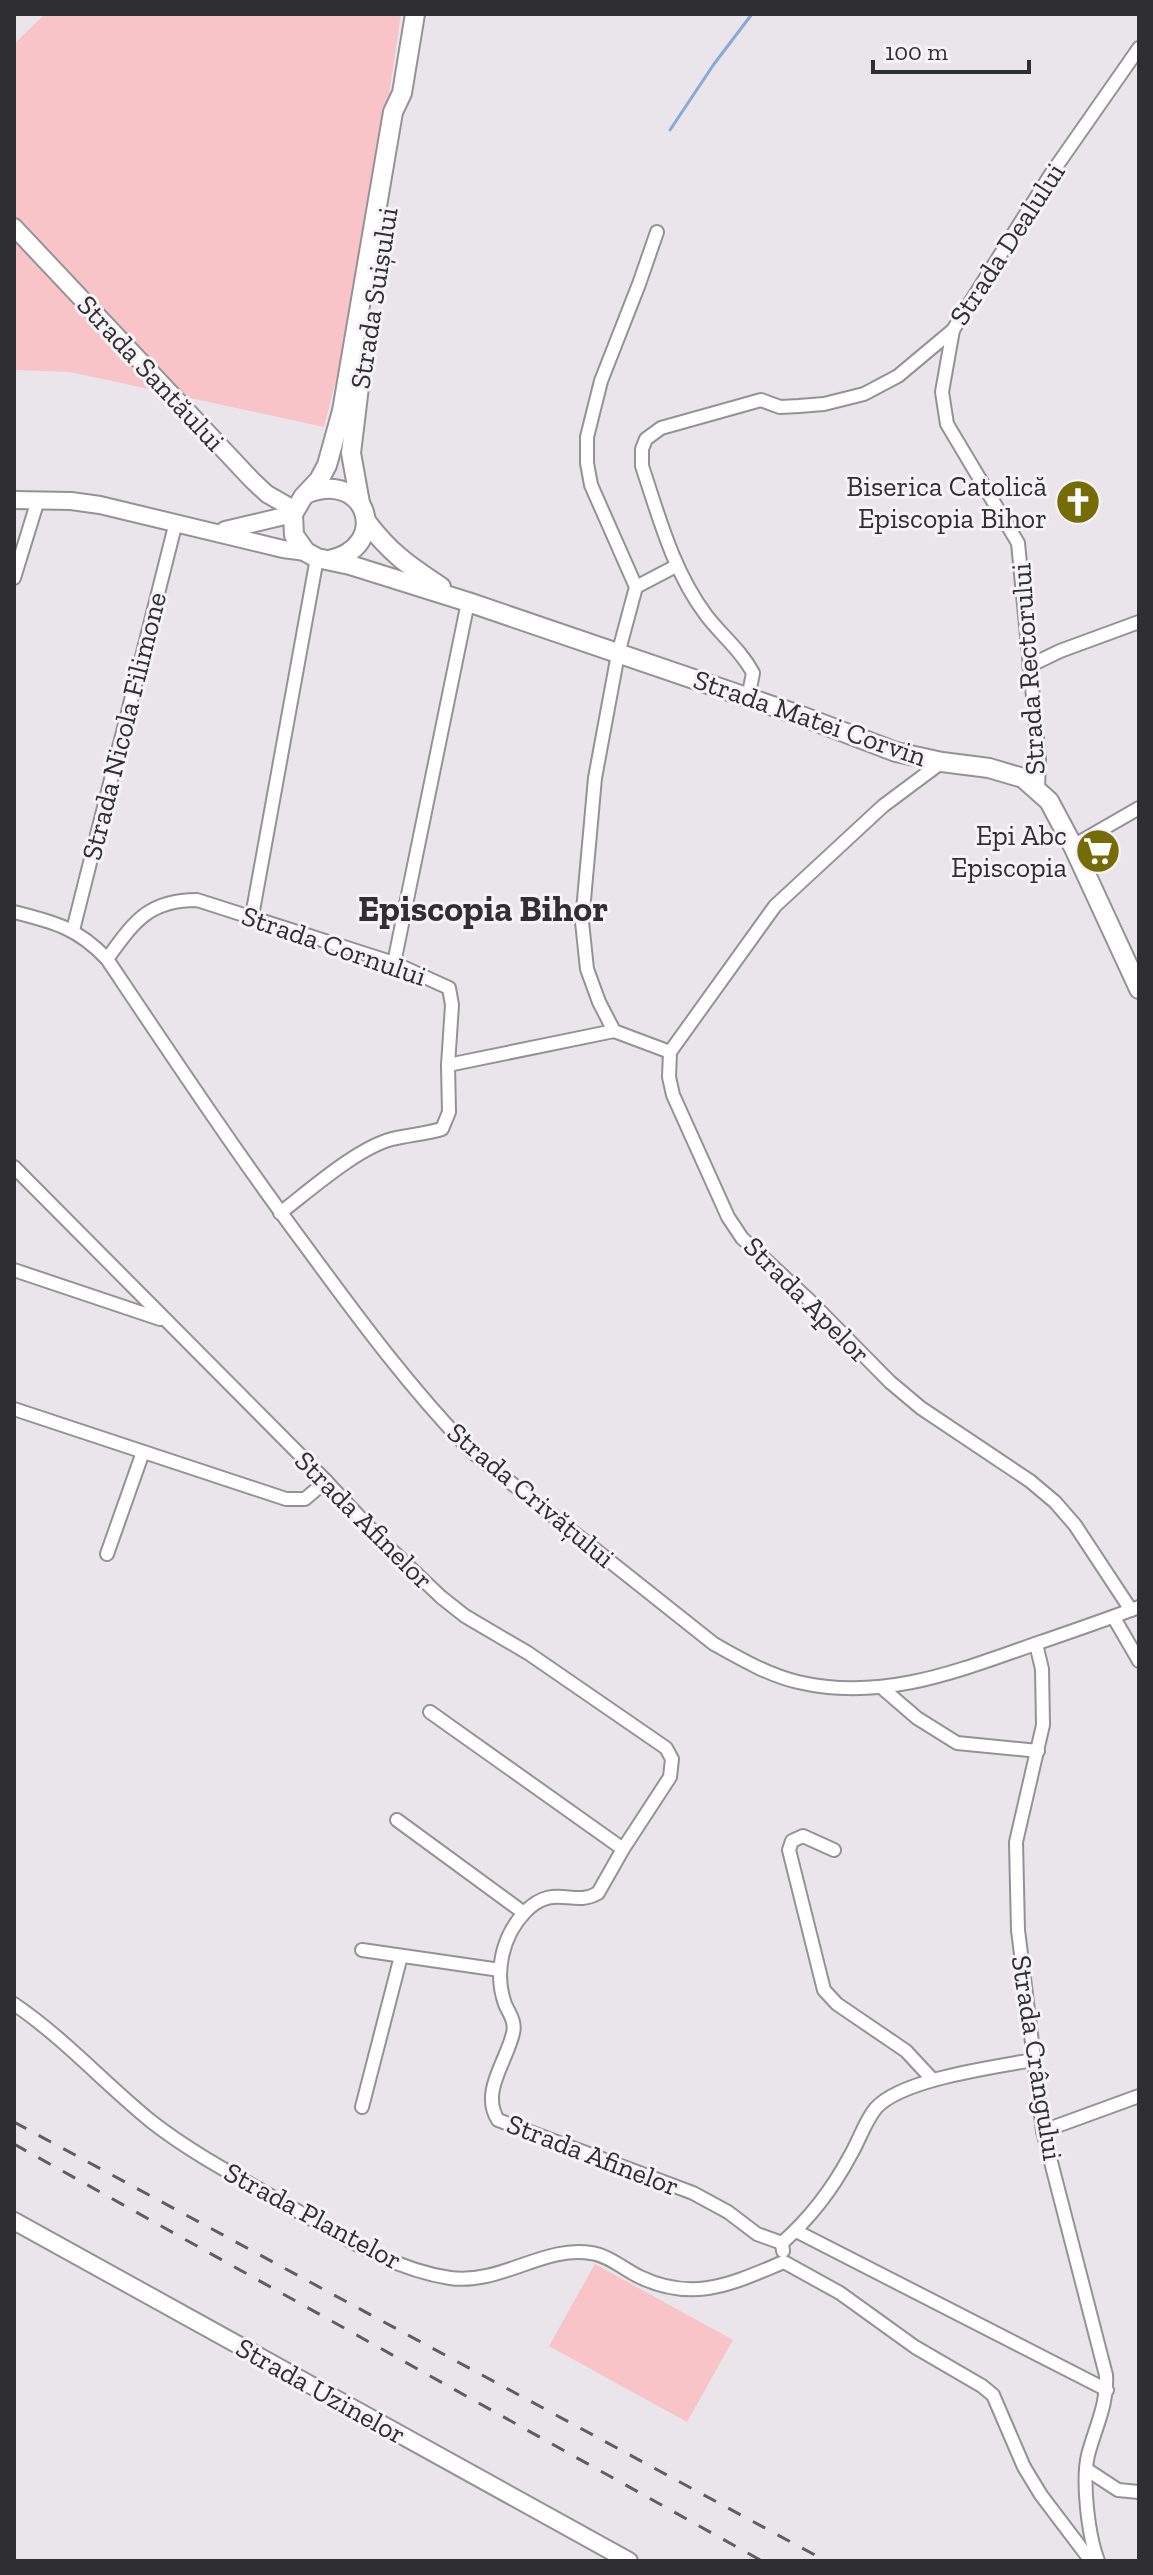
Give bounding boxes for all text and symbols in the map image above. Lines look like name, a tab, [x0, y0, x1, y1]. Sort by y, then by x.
scale bar	[873, 24, 1029, 74]
text: 100 m	[885, 37, 948, 66]
street label: Strada Dealului	[942, 157, 1072, 331]
street label: Strada Suișului	[343, 205, 405, 391]
street label: Strada Santăului	[70, 288, 232, 458]
place label: Biserica Catolică Episcopia Bihor	[846, 470, 1047, 535]
church icon: Biserica Catolică Episcopia Bihor	[1054, 478, 1102, 526]
street label: Strada Rectorului	[1004, 562, 1052, 776]
street label: Strada Nicola Filimone	[75, 589, 173, 863]
street label: Strada Matei Corvin	[689, 663, 931, 773]
place label: Epi Abc Episcopia	[951, 819, 1067, 884]
supermarket icon: Epi Abc Episcopia	[1074, 827, 1122, 875]
district label: Episcopia Bihor	[358, 887, 608, 930]
street label: Strada Cornului	[237, 899, 431, 993]
street label: Strada Apelor	[737, 1230, 877, 1370]
street label: Strada Crivățului	[441, 1415, 621, 1575]
street label: Strada Afinelor	[288, 1444, 440, 1596]
street label: Strada Crângului	[1004, 1953, 1070, 2163]
street label: Strada Afinelor	[502, 2107, 684, 2203]
street label: Strada Plantelor	[219, 2155, 407, 2277]
street label: Strada Uzinelor	[230, 2331, 412, 2451]

